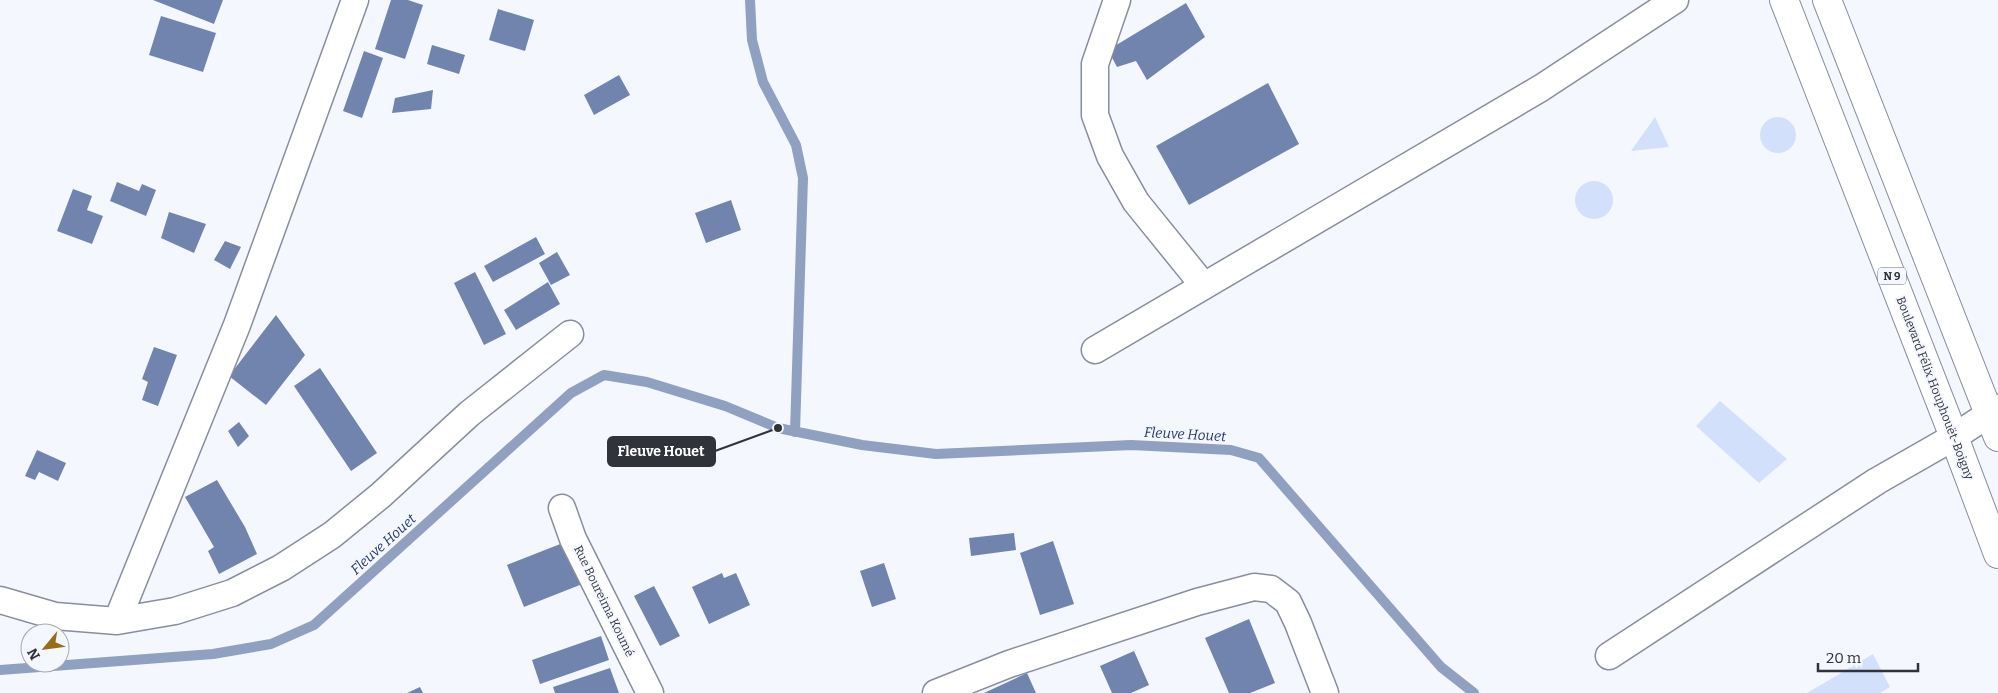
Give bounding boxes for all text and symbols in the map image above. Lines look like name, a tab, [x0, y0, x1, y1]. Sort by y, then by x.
road number: N 9	[1878, 268, 1906, 284]
street label: Boulevard Félix Houphouët-Boigny	[1894, 295, 1977, 482]
water label: Fleuve Houet	[1144, 424, 1227, 445]
callout: Fleuve Houet	[608, 437, 715, 466]
text: Fleuve Houet	[617, 443, 705, 460]
water label: Fleuve Houet	[347, 510, 420, 578]
street label: Rue Boureima Koumé	[571, 543, 637, 659]
north arrow	[20, 623, 70, 673]
scale bar	[1818, 640, 1918, 672]
text: N	[24, 645, 44, 663]
text: 20 m	[1826, 649, 1862, 667]

